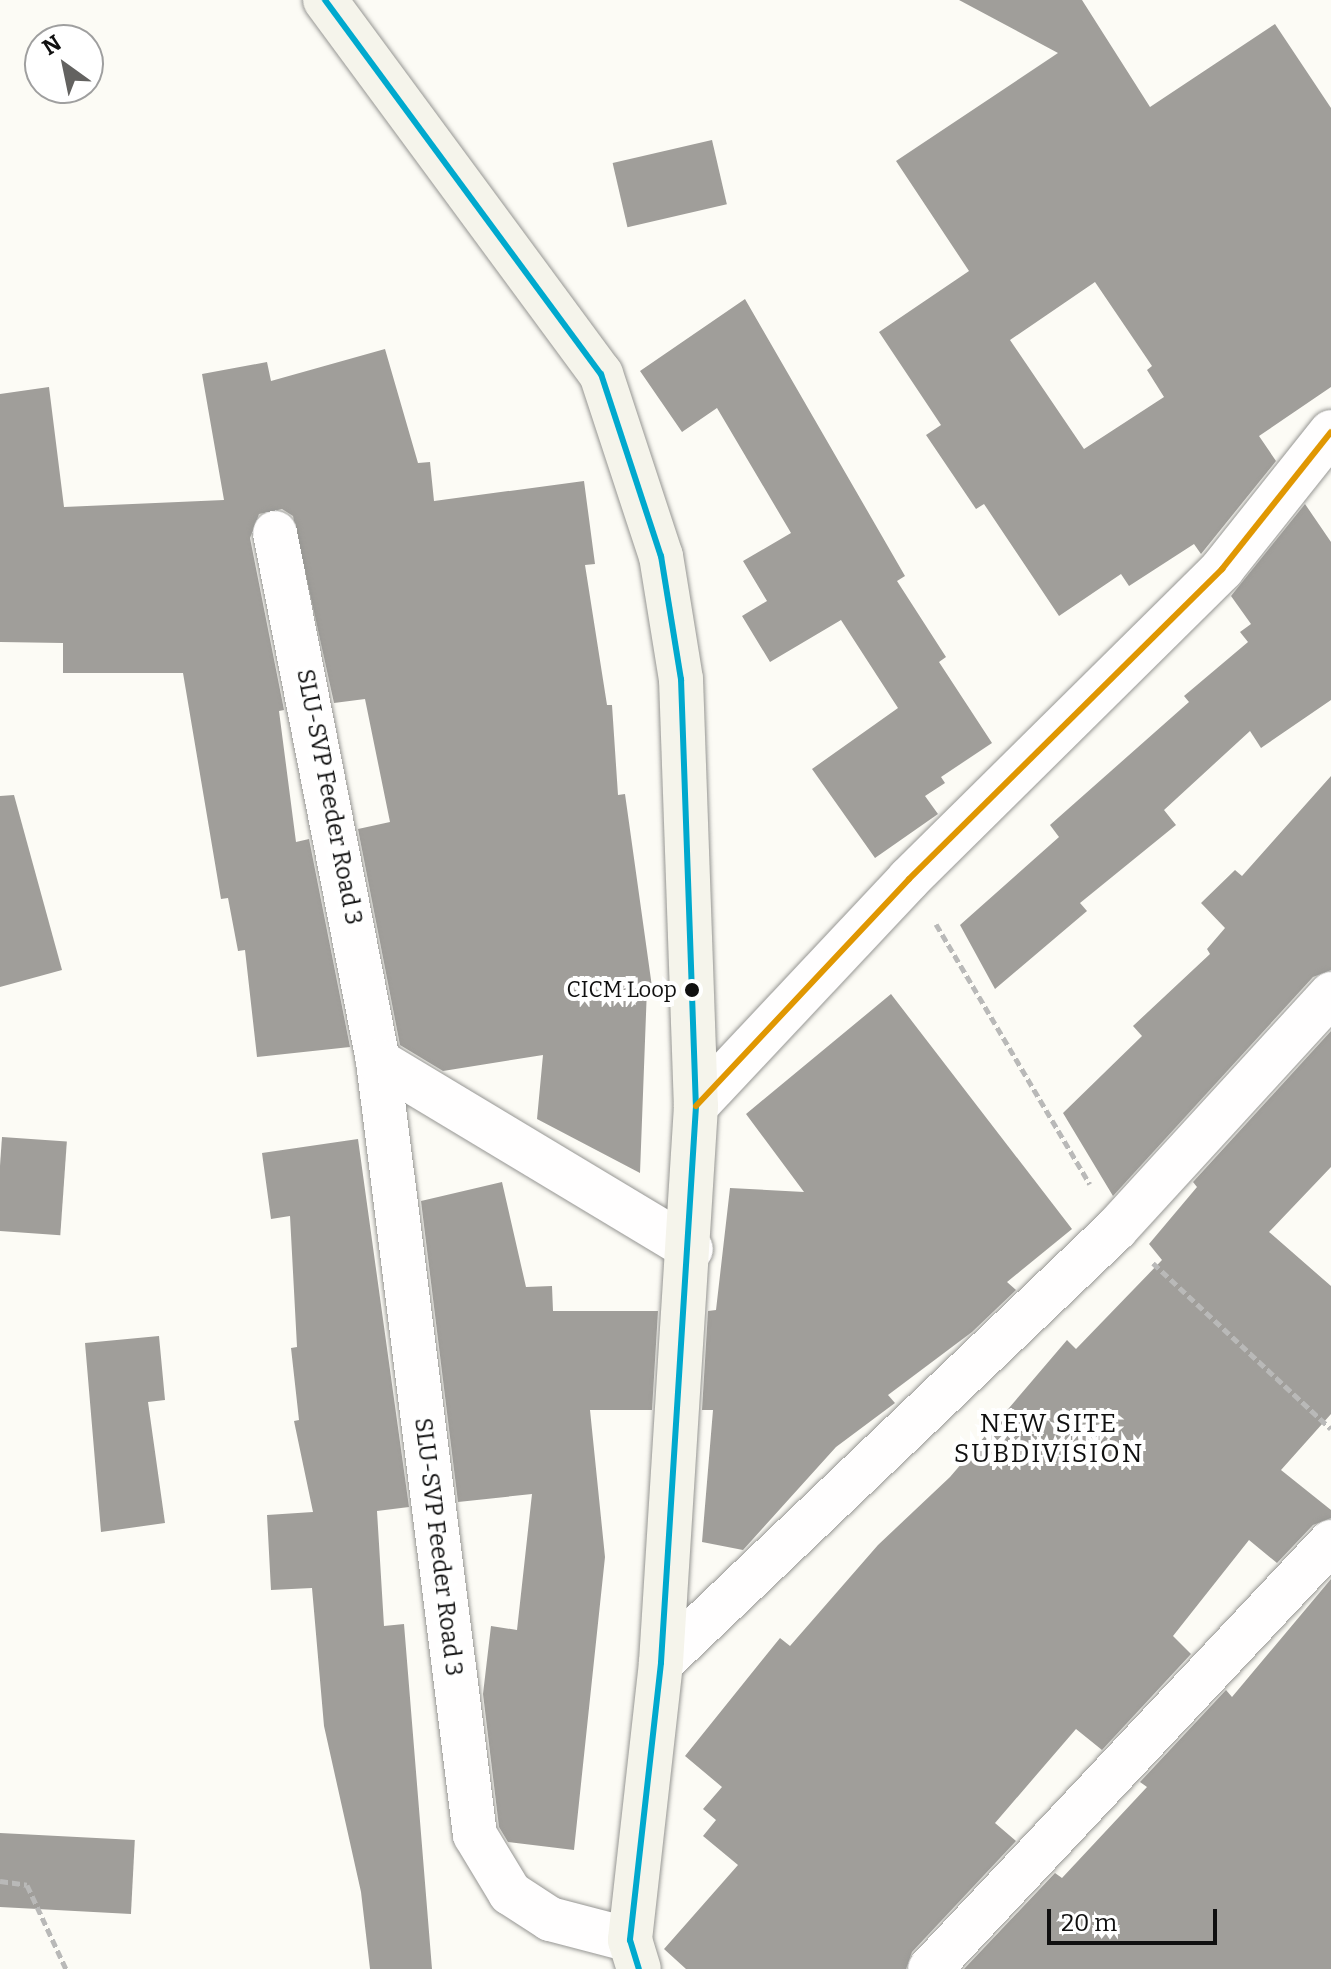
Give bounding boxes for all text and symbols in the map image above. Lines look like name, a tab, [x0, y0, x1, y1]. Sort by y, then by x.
north arrow	[24, 24, 104, 104]
text: N	[37, 29, 66, 61]
street label: SLU-SVP Feeder Road 3	[290, 667, 368, 927]
place label: CICM Loop	[567, 977, 677, 1003]
marker: CICM Loop	[684, 982, 700, 998]
district label: NEW SITE SUBDIVISION	[954, 1408, 1144, 1470]
street label: SLU-SVP Feeder Road 3	[408, 1416, 468, 1678]
scale bar	[1051, 1893, 1221, 1943]
text: 20 m	[1061, 1909, 1117, 1937]

